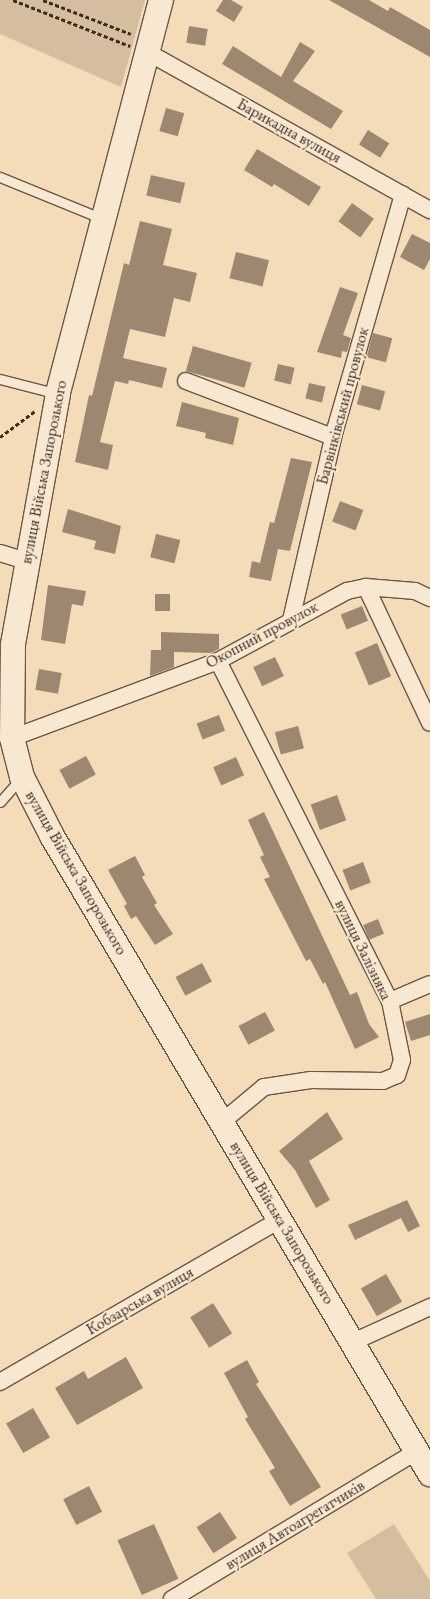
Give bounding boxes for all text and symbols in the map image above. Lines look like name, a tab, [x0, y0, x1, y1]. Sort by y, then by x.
street label: Барикадна вулиця	[234, 94, 344, 168]
street label: Барвінківський провулок	[313, 325, 373, 487]
street label: вулиця Війська Запорозького	[17, 378, 71, 566]
street label: Окопний провулок	[202, 597, 322, 673]
street label: вулиця Війська Запорозького	[21, 787, 131, 959]
street label: вулиця Залізняка	[330, 897, 396, 1003]
street label: вулиця Війська Запорозького	[226, 1138, 338, 1308]
street label: Кобзарська вулиця	[83, 1263, 197, 1339]
street label: вулиця Автоагрегатчиків	[222, 1476, 368, 1574]

